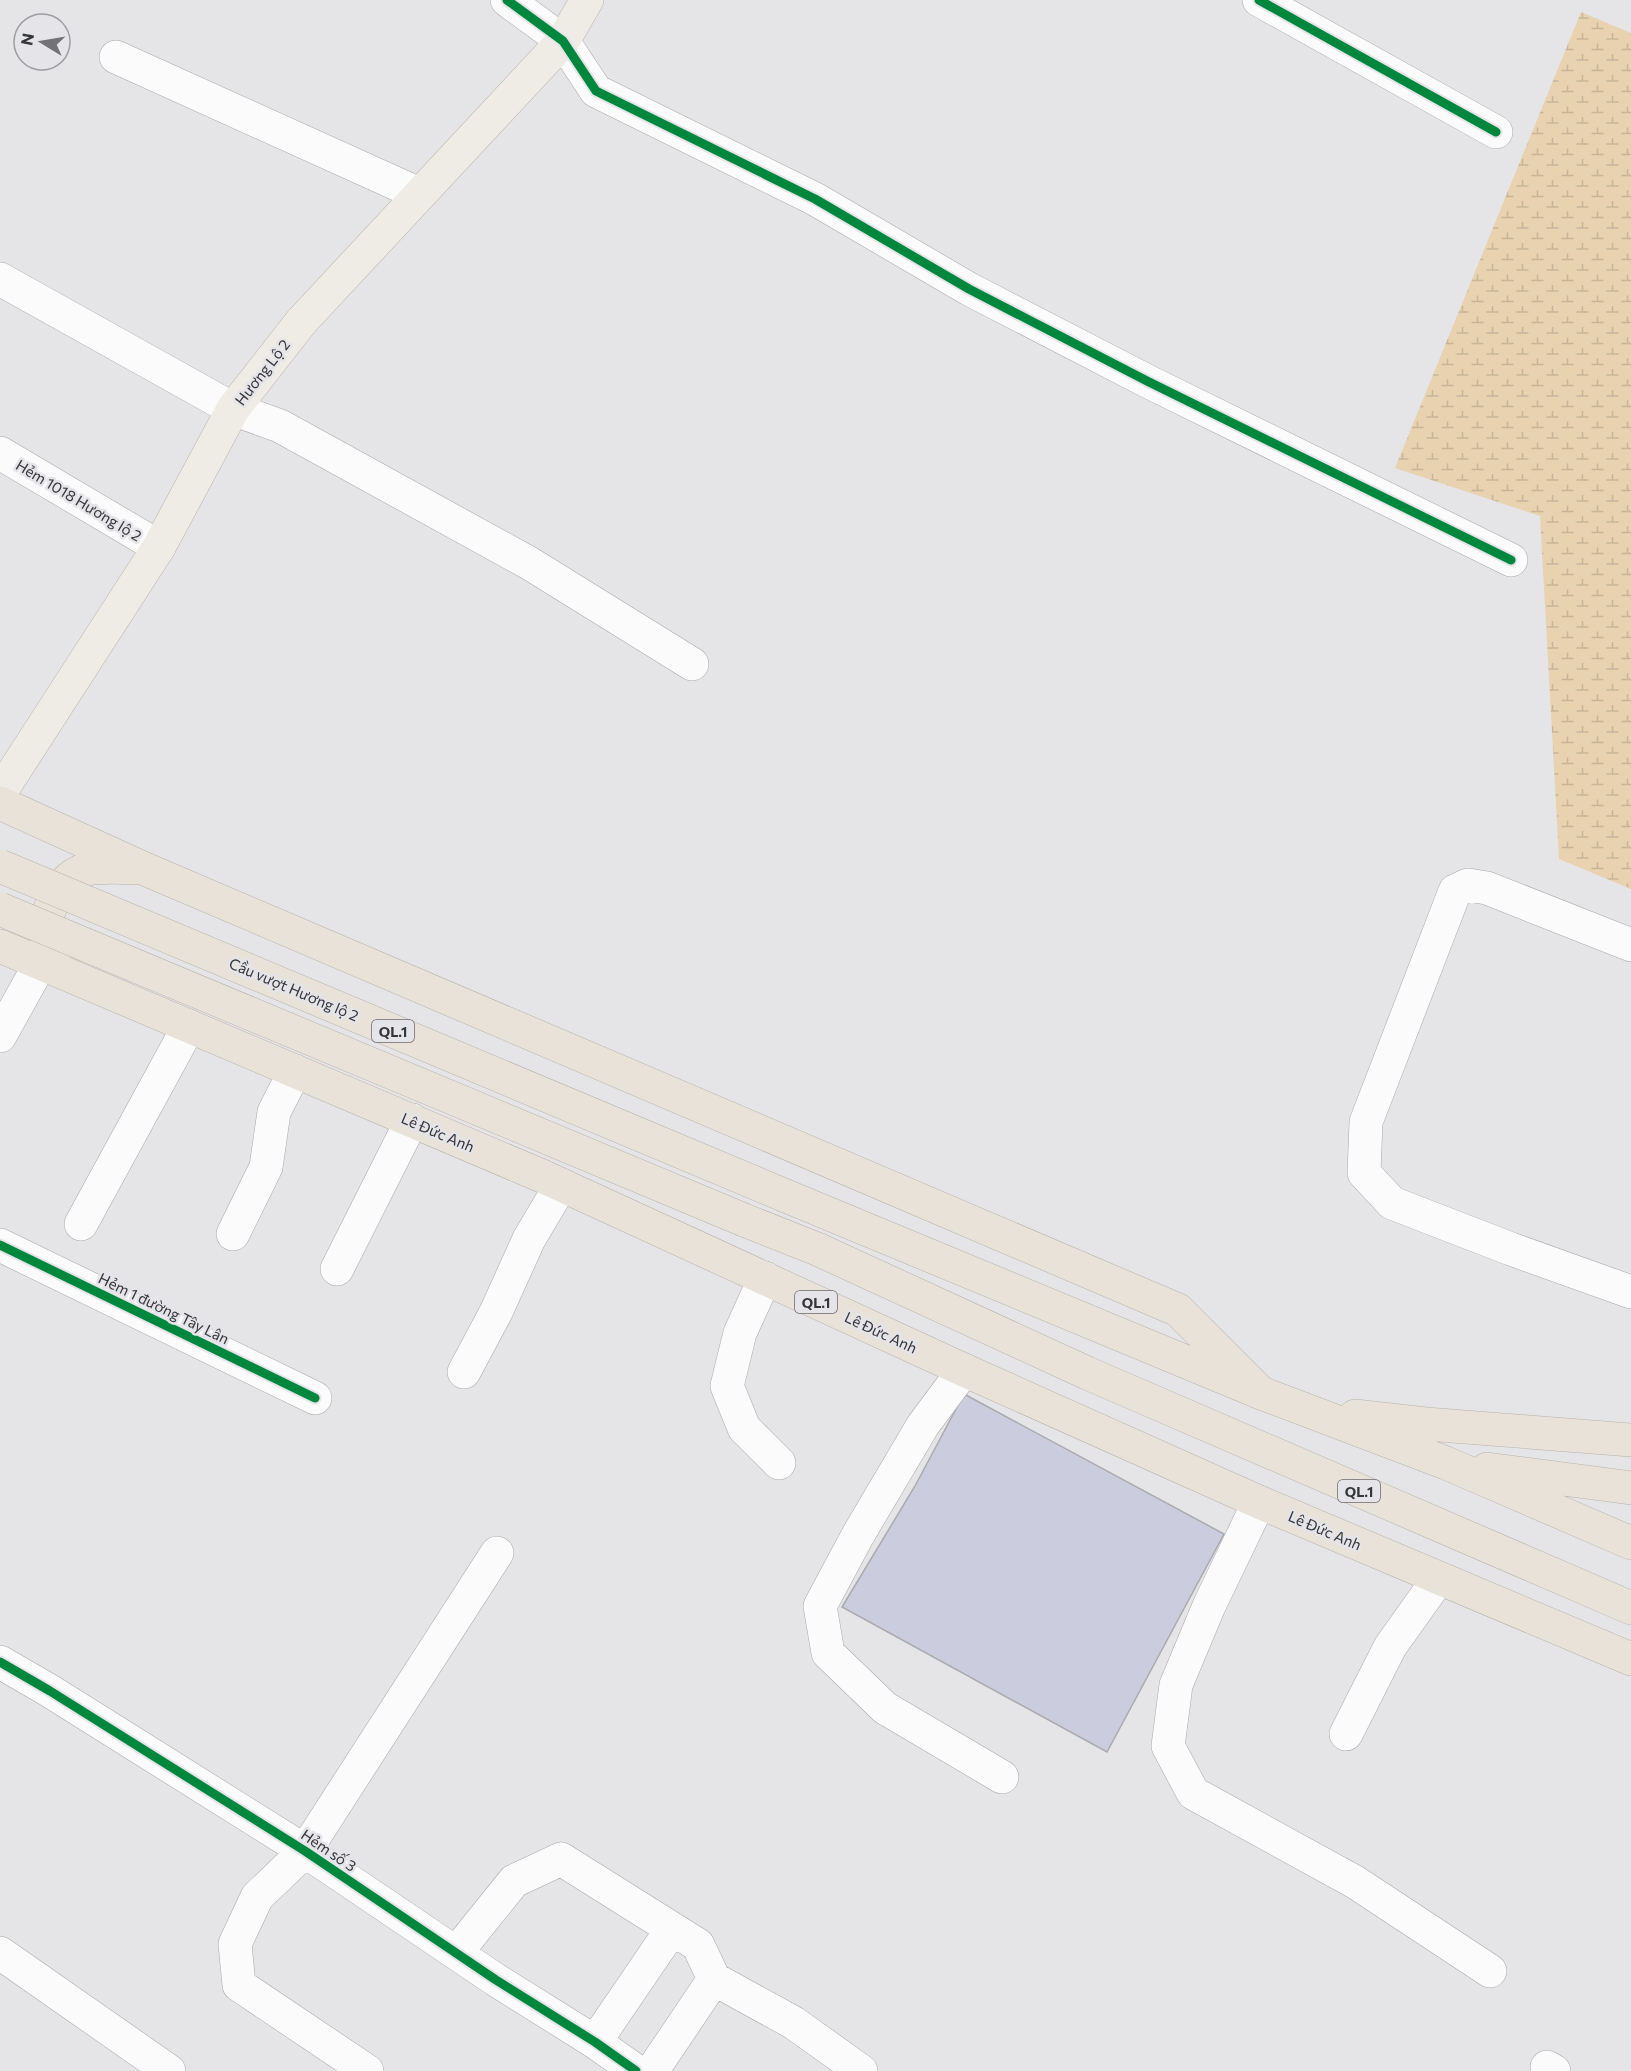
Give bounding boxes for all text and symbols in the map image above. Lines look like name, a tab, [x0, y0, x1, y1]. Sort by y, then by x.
north arrow	[12, 12, 72, 72]
text: N	[16, 31, 37, 47]
street label: Hương Lộ 2	[231, 335, 293, 409]
street label: Hẻm 1018 Hương lộ 2	[13, 455, 145, 545]
street label: Cầu vượt Hương lộ 2	[227, 954, 361, 1024]
road number: QL.1	[372, 1020, 414, 1042]
street label: Lê Đức Anh	[399, 1109, 477, 1155]
street label: Hẻm 1 đường Tây Lân	[96, 1269, 232, 1347]
road number: QL.1	[795, 1291, 837, 1313]
street label: Lê Đức Anh	[842, 1307, 920, 1357]
road number: QL.1	[1338, 1480, 1380, 1502]
street label: Lê Đức Anh	[1286, 1507, 1364, 1553]
street label: Hẻm số 3	[298, 1825, 360, 1875]

